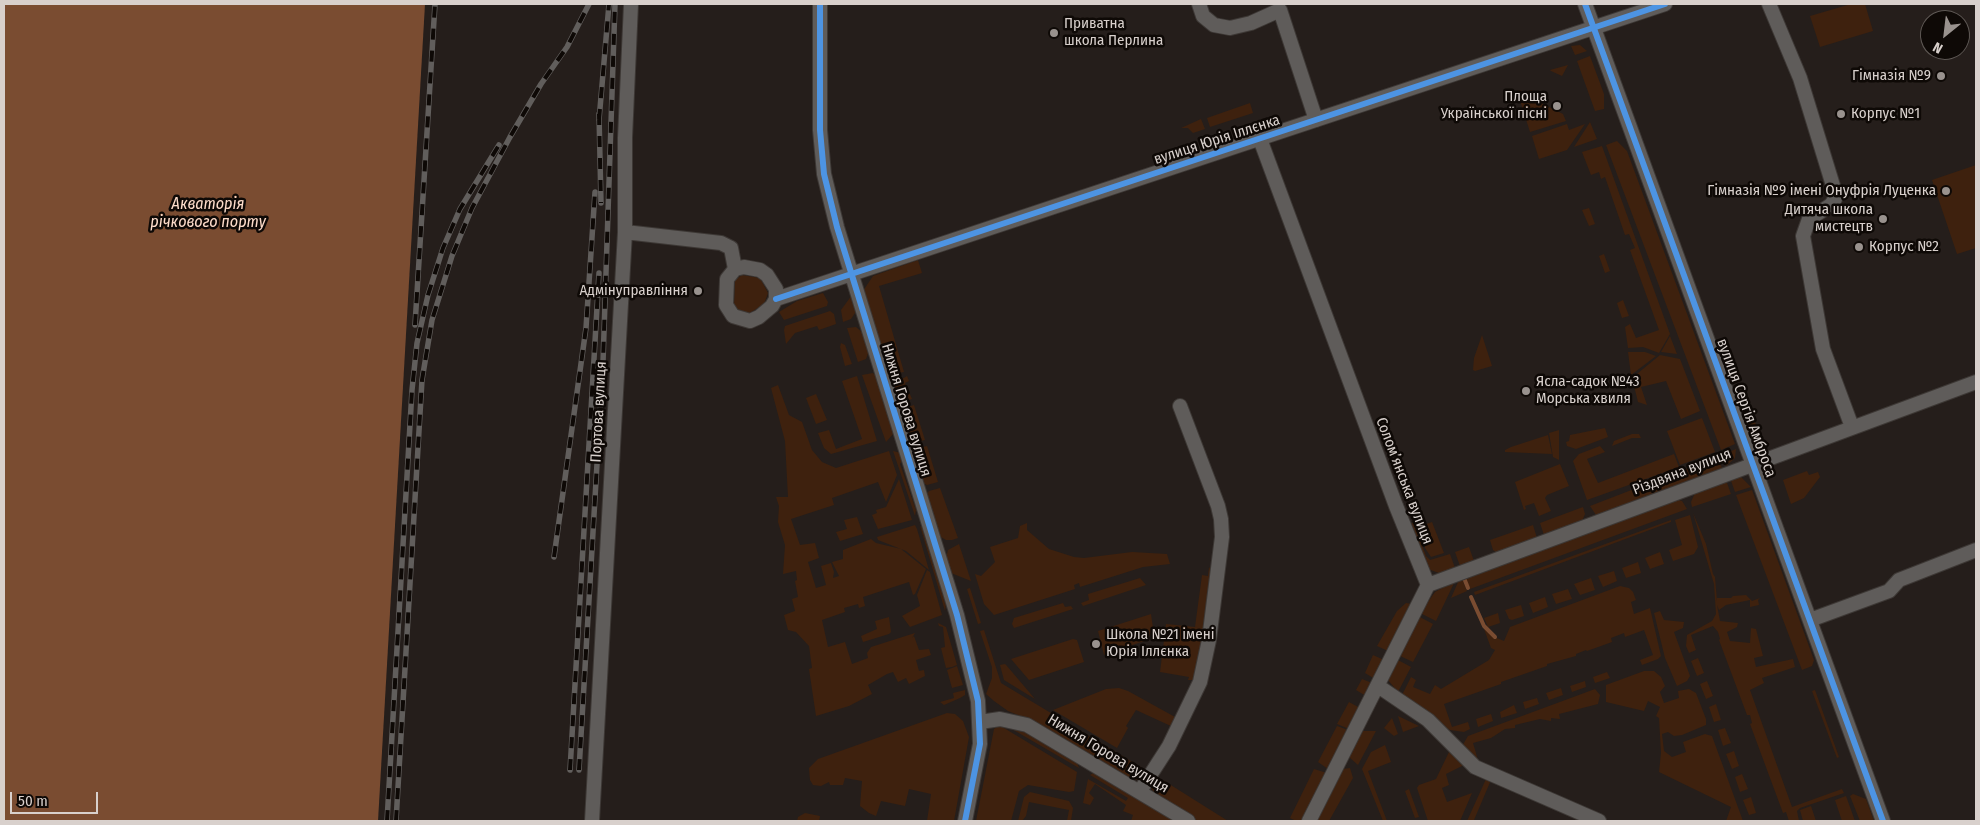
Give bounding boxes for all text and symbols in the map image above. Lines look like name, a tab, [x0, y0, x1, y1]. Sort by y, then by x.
north arrow	[1920, 10, 1970, 60]
place label: Приватна школа Перлина	[1064, 15, 1163, 50]
marker: Приватна школа Перлина	[1048, 27, 1060, 39]
text: N	[1930, 38, 1946, 57]
place label: Гімназія №9	[1852, 67, 1931, 85]
marker: Гімназія №9	[1935, 70, 1947, 82]
place label: Площа Української пісні	[1441, 88, 1547, 123]
marker: Площа Української пісні	[1551, 100, 1563, 112]
place label: Корпус №1	[1851, 105, 1920, 123]
marker: Корпус №1	[1835, 108, 1847, 120]
street label: вулиця Юрія Іллєнка	[1152, 111, 1282, 169]
place label: Гімназія №9 імені Онуфрія Луценка	[1707, 182, 1936, 200]
marker: Гімназія №9 імені Онуфрія Луценка	[1940, 185, 1952, 197]
water label: Акваторія річкового порту	[150, 195, 266, 233]
place label: Дитяча школа мистецтв	[1785, 201, 1873, 236]
marker: Дитяча школа мистецтв	[1877, 213, 1889, 225]
place label: Корпус №2	[1869, 238, 1939, 256]
marker: Корпус №2	[1853, 241, 1865, 253]
place label: Адмінуправління	[579, 282, 688, 300]
marker: Адмінуправління	[692, 285, 704, 297]
street label: вулиця Сергія Амброса	[1713, 336, 1779, 480]
street label: Нижня Горова вулиця	[877, 341, 935, 479]
street label: Портова вулиця	[587, 361, 611, 463]
place label: Ясла-садок №43 Морська хвиля	[1536, 373, 1640, 408]
marker: Ясла-садок №43 Морська хвиля	[1520, 385, 1532, 397]
street label: Соломʼянська вулиця	[1372, 415, 1436, 547]
street label: Різдвяна вулиця	[1630, 445, 1734, 499]
place label: Школа №21 імені Юрія Іллєнка	[1106, 626, 1214, 661]
marker: Школа №21 імені Юрія Іллєнка	[1090, 638, 1102, 650]
street label: Нижня Горова вулиця	[1044, 711, 1172, 797]
scale bar	[12, 782, 100, 814]
text: 50 m	[18, 792, 48, 810]

